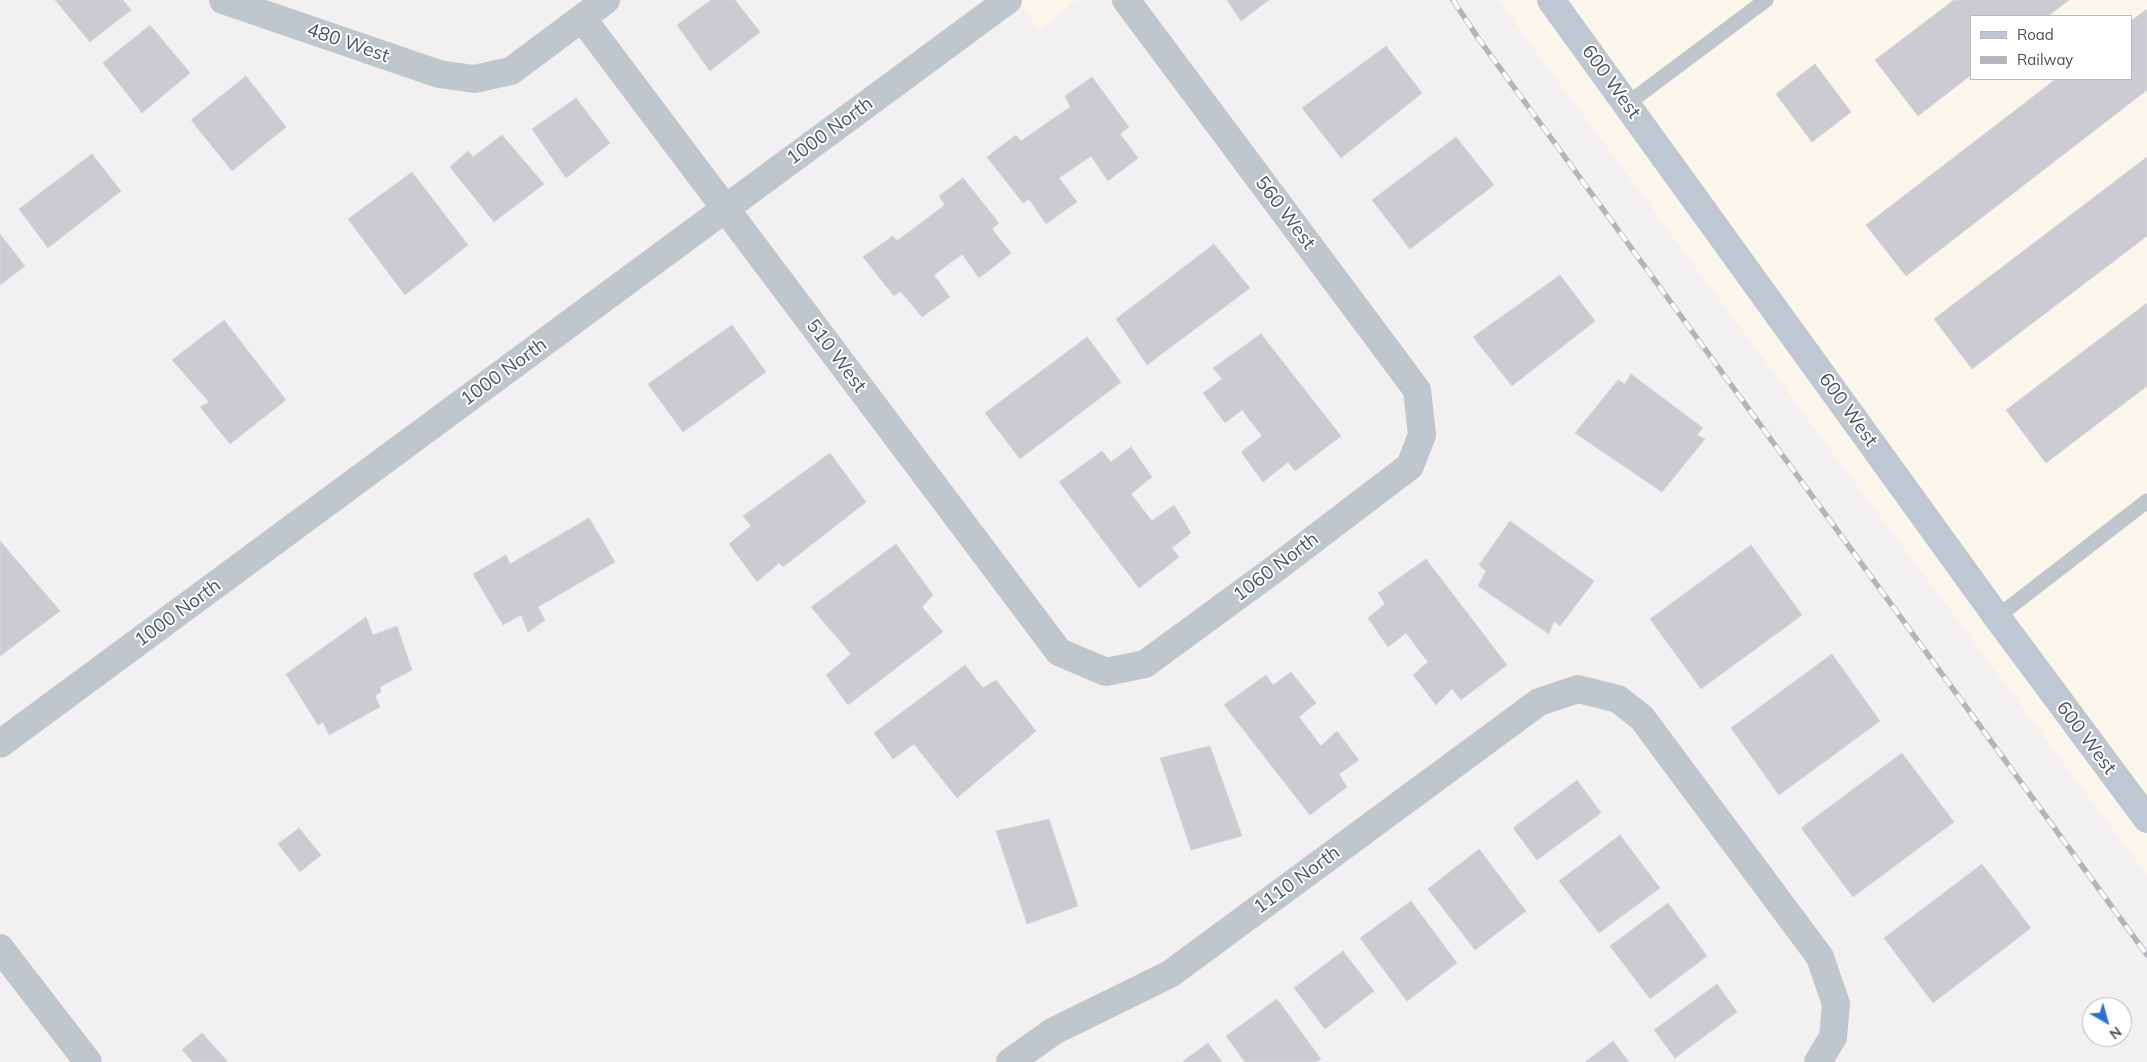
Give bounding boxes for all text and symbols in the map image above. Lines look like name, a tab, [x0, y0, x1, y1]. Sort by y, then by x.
legend	[1970, 15, 2132, 80]
street label: 480 West	[304, 18, 392, 68]
text: Road	[2017, 25, 2054, 44]
street label: 600 West	[1577, 41, 1645, 123]
text: Railway	[2017, 50, 2073, 69]
street label: 1000 North	[783, 92, 877, 170]
street label: 560 West	[1250, 172, 1320, 254]
street label: 510 West	[801, 315, 871, 397]
street label: 1000 North	[457, 333, 551, 411]
street label: 600 West	[1814, 369, 1882, 451]
street label: 1060 North	[1229, 528, 1323, 606]
street label: 1000 North	[131, 574, 225, 652]
street label: 600 West	[2051, 697, 2121, 779]
street label: 1110 North	[1250, 841, 1344, 919]
north arrow	[2082, 997, 2132, 1047]
text: N	[2106, 1023, 2125, 1043]

